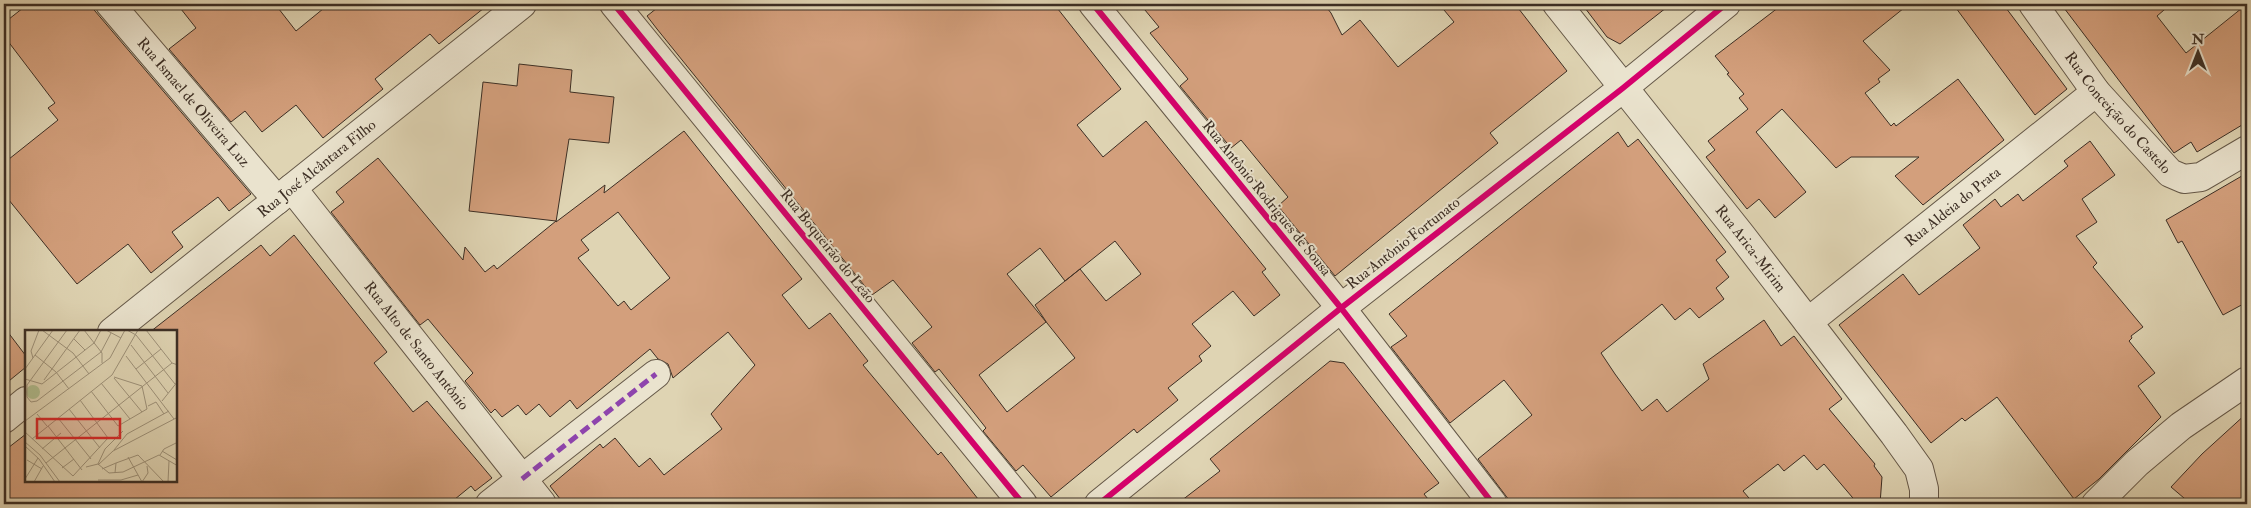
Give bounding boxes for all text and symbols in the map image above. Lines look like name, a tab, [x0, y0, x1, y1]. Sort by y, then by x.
north arrow	[2174, 28, 2224, 78]
text: N	[2191, 31, 2205, 48]
street label: Rua Ismael de Oliveira Luz	[133, 34, 254, 171]
street label: Rua Conceição do Castelo	[2060, 48, 2175, 178]
street label: Rua José Alcântara Filho	[254, 115, 380, 222]
street label: Rua Antônio Rodrigues de Sousa	[1198, 117, 1336, 281]
street label: Rua Aldeia do Prata	[1901, 162, 2005, 251]
street label: Rua Boqueirão do Leão	[776, 186, 879, 307]
street label: Rua Antônio Fortunato	[1343, 193, 1464, 294]
street label: Rua Arica-Mirim	[1711, 201, 1791, 296]
street label: Rua Alto de Santo Antônio	[360, 278, 473, 414]
inset map	[25, 330, 178, 483]

